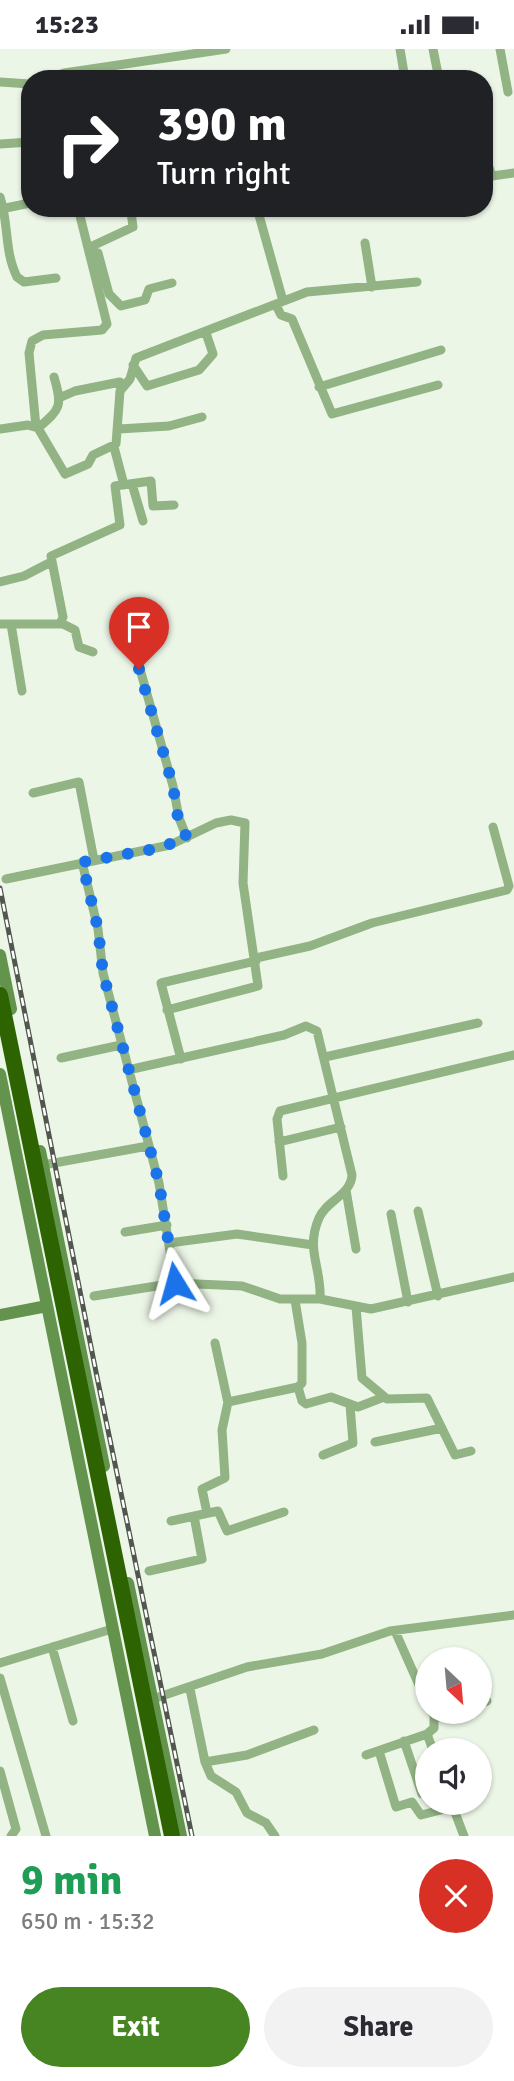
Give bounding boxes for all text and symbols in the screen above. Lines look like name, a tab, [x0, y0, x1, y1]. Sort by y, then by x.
text: 15:23	[35, 9, 99, 41]
text: 390 m	[157, 94, 287, 154]
icon: right	[42, 98, 133, 189]
text: Turn right	[157, 154, 290, 193]
pin	[109, 597, 169, 669]
icon: arrive	[120, 608, 158, 646]
position arrow	[138, 1246, 212, 1320]
north arrow	[415, 1647, 492, 1724]
map controls	[415, 1647, 492, 1815]
button: sound	[415, 1738, 492, 1815]
text: 9 min	[21, 1855, 122, 1906]
button: close	[419, 1859, 493, 1933]
text: 650 m · 15:32	[21, 1907, 155, 1936]
button: Exit	[21, 1987, 250, 2067]
button: Share	[264, 1987, 493, 2067]

